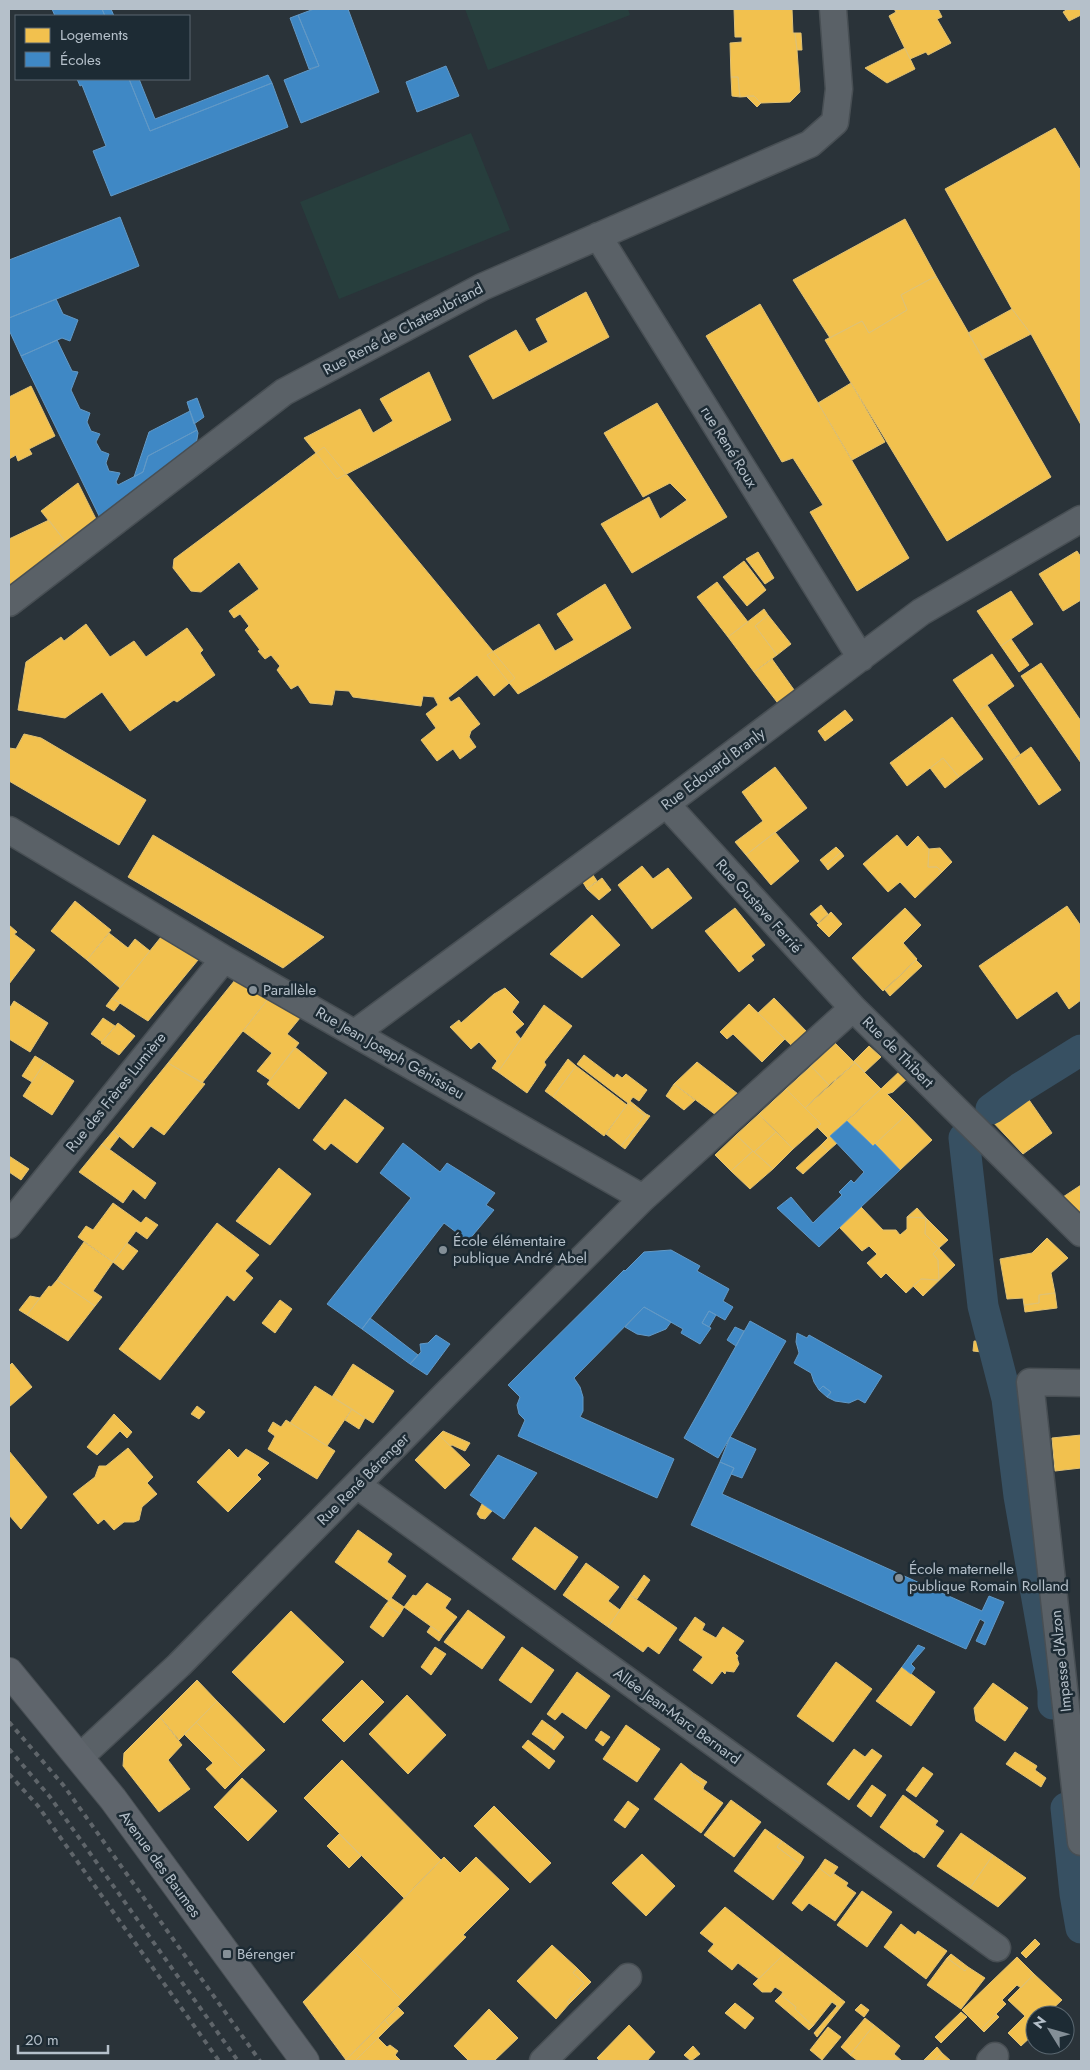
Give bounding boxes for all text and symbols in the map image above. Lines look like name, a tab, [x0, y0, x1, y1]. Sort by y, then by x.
legend	[15, 15, 190, 80]
text: Logements	[60, 24, 128, 46]
text: Écoles	[60, 49, 101, 71]
street label: Rue René de Chateaubriand	[319, 277, 487, 381]
street label: rue René Roux	[695, 402, 763, 493]
street label: Rue Edouard Branly	[656, 722, 770, 816]
street label: Rue Gustave Ferrié	[711, 854, 808, 958]
place label: Parallèle	[263, 979, 316, 1001]
marker: Parallèle	[247, 984, 259, 996]
street label: Rue Jean Joseph Génissieu	[311, 1001, 469, 1105]
street label: Rue de Thibert	[857, 1011, 939, 1093]
street label: Rue des Frères Lumière	[61, 1027, 171, 1157]
place label: École élémentaire publique André Abel	[453, 1230, 587, 1269]
marker: École élémentaire publique André Abel	[437, 1244, 449, 1256]
street label: Rue René Bérenger	[312, 1427, 415, 1530]
place label: École maternelle publique Romain Rolland	[909, 1558, 1069, 1597]
marker: École maternelle publique Romain Rolland	[893, 1572, 905, 1584]
street label: Impasse d'Alzon	[1045, 1609, 1077, 1713]
street label: Allée Jean-Marc Bernard	[609, 1662, 745, 1770]
street label: Avenue des Baumes	[114, 1806, 206, 1922]
place label: Bérenger	[237, 1943, 296, 1965]
marker: Bérenger	[221, 1948, 233, 1960]
north arrow	[1025, 2005, 1075, 2055]
text: N	[1028, 2012, 1051, 2033]
scale bar	[18, 2022, 108, 2054]
text: 20 m	[25, 2029, 59, 2051]

